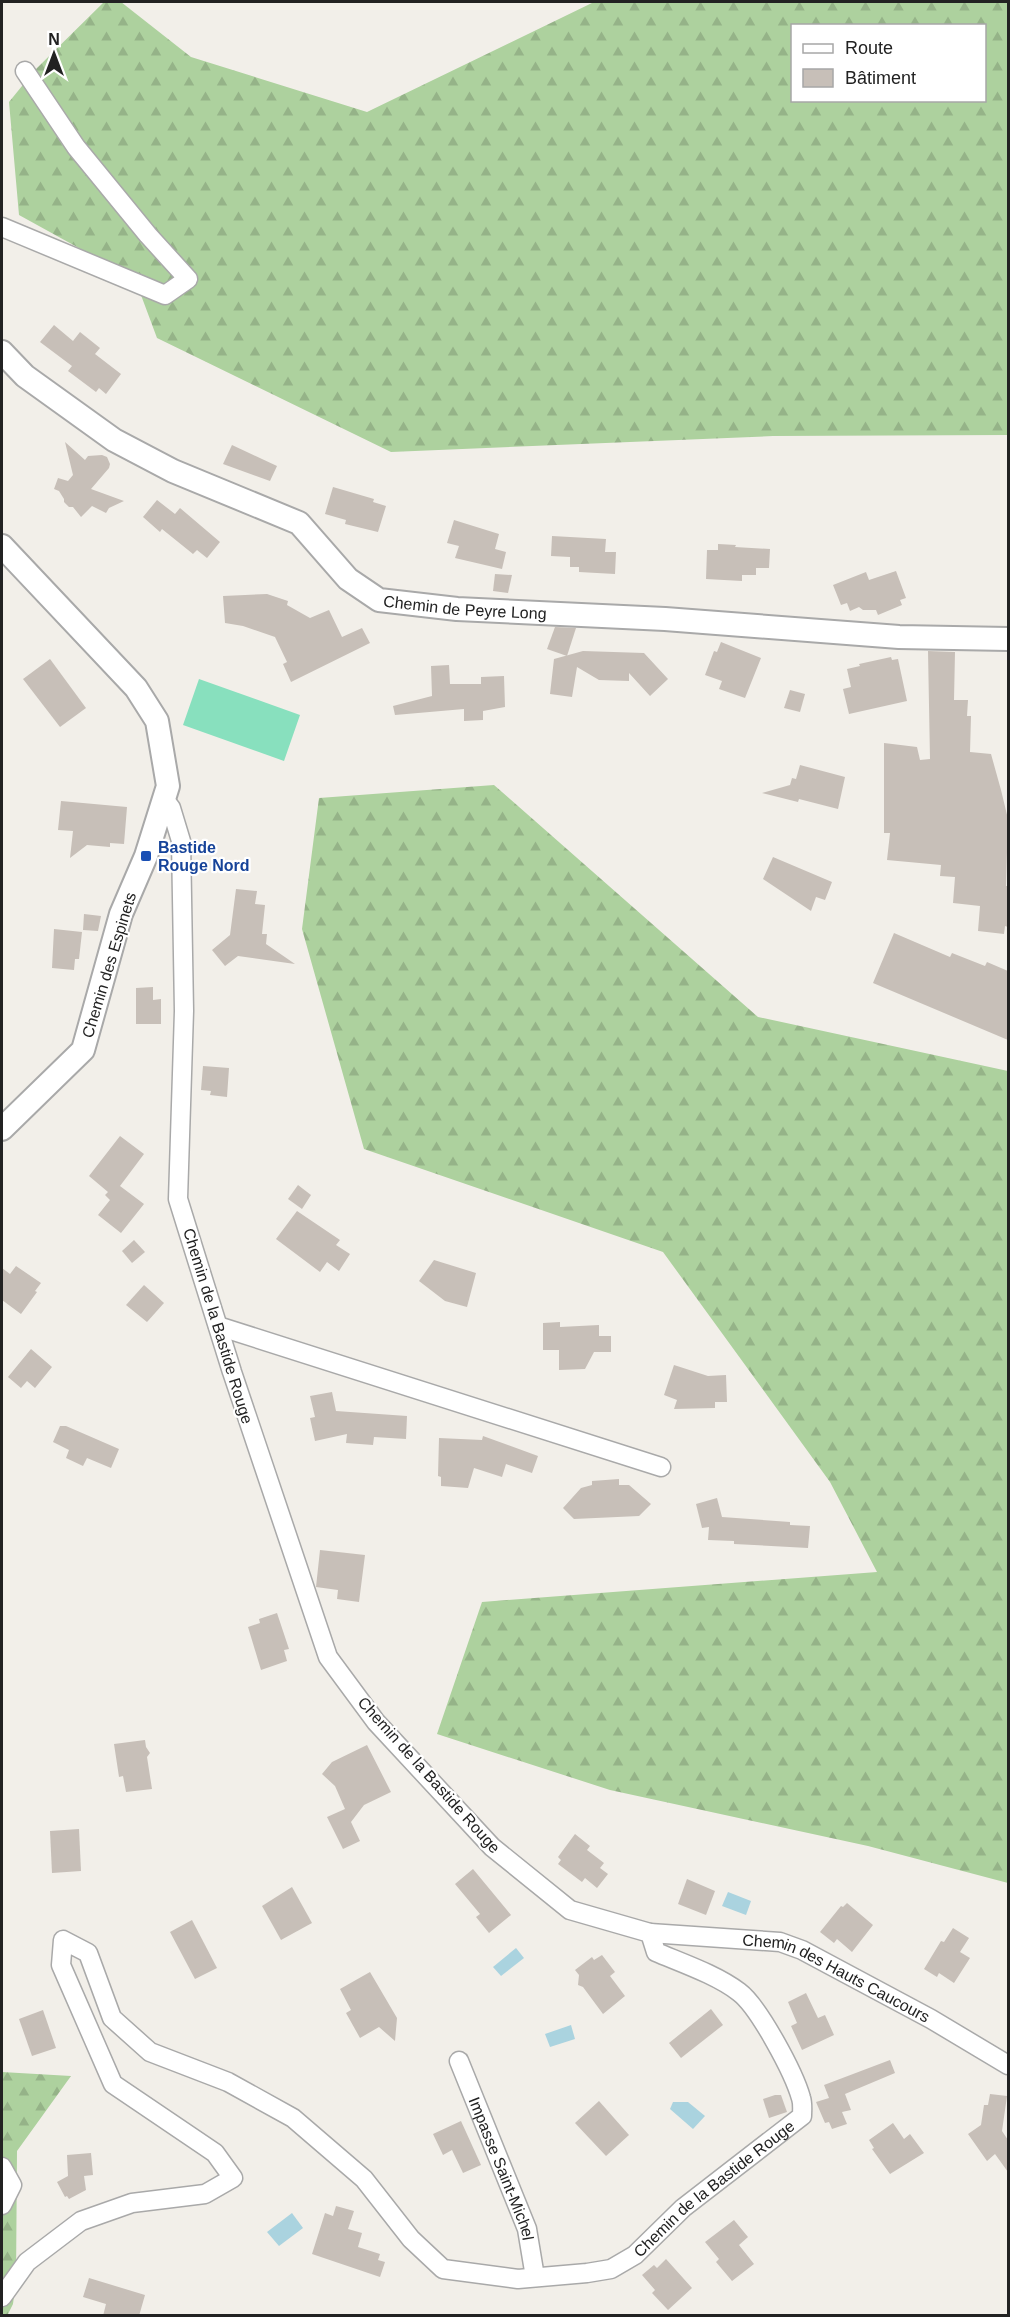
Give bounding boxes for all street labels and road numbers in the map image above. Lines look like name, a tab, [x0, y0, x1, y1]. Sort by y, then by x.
street label: Chemin de Peyre Long	[382, 592, 547, 622]
street label: Chemin des Espinets	[79, 890, 139, 1040]
street label: Chemin de la Bastide Rouge	[180, 1226, 256, 1426]
street label: Chemin de la Bastide Rouge	[355, 1694, 504, 1856]
street label: Chemin des Hauts Caucours	[742, 1931, 933, 2025]
street label: Impasse Saint-Michel	[466, 2094, 537, 2242]
street label: Chemin de la Bastide Rouge	[630, 2117, 798, 2260]

